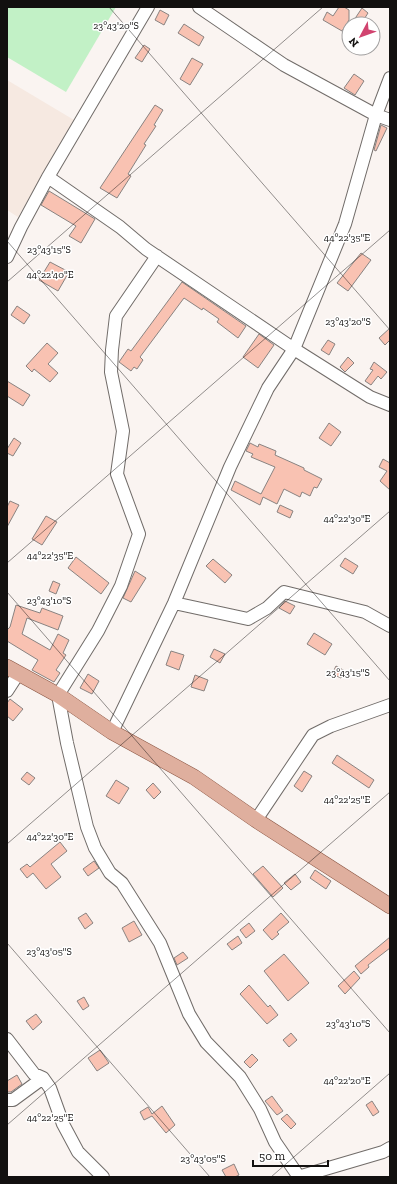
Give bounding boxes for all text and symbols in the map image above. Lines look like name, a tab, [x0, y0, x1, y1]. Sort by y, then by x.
north arrow	[341, 16, 381, 56]
text: 23°43'20"S	[93, 20, 139, 32]
text: N	[346, 34, 361, 50]
text: 44°22'35"E	[324, 232, 370, 244]
text: 23°43'15"S	[27, 244, 71, 256]
text: 44°22'40"E	[26, 269, 74, 281]
text: 23°43'20"S	[325, 316, 371, 328]
text: 44°22'30"E	[324, 513, 371, 525]
text: 44°22'35"E	[27, 550, 73, 562]
text: 23°43'10"S	[27, 595, 71, 607]
text: 23°43'15"S	[326, 667, 370, 679]
text: 44°22'25"E	[324, 794, 370, 806]
text: 44°22'30"E	[27, 831, 74, 843]
text: 23°43'05"S	[26, 946, 72, 958]
text: 23°43'10"S	[326, 1018, 370, 1030]
text: 44°22'20"E	[323, 1075, 371, 1087]
text: 44°22'25"E	[27, 1112, 73, 1124]
scale bar	[253, 1142, 328, 1168]
text: 50 m	[259, 1149, 286, 1163]
text: 23°43'05"S	[180, 1153, 226, 1165]

